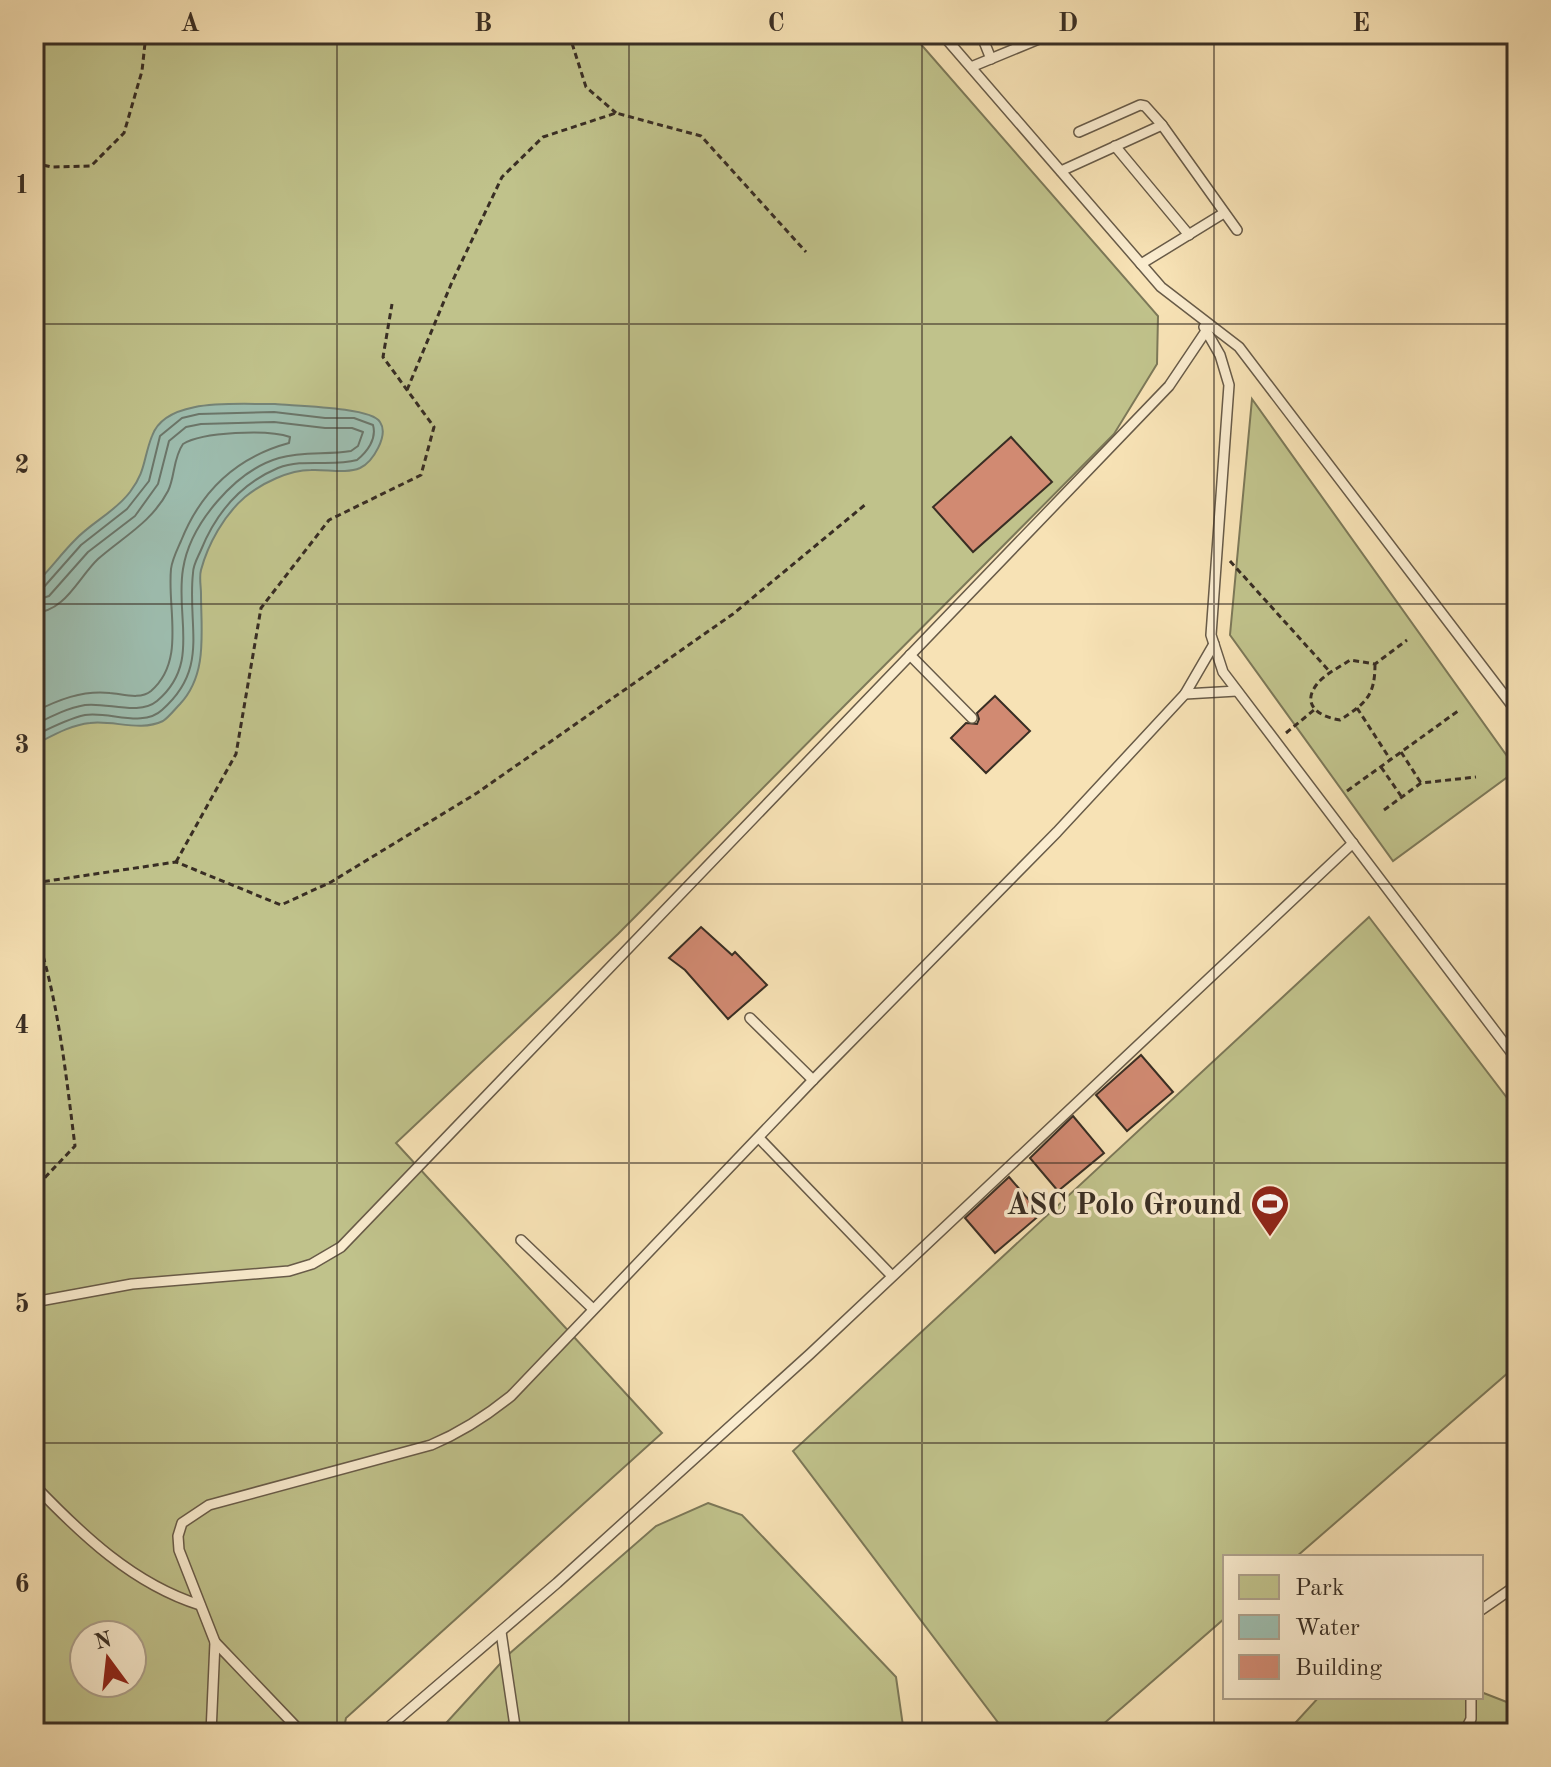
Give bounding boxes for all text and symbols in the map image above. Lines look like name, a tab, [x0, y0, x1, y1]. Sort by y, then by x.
text: A	[180, 11, 200, 37]
text: B	[474, 11, 492, 37]
text: C	[767, 11, 785, 37]
text: D	[1058, 11, 1078, 37]
text: E	[1352, 11, 1370, 37]
text: 1	[14, 173, 30, 199]
text: 2	[14, 453, 30, 479]
text: 3	[14, 733, 30, 759]
text: 4	[14, 1013, 30, 1039]
sports icon: ASC Polo Ground	[1249, 1183, 1291, 1238]
place label: ASC Polo Ground	[1006, 1191, 1242, 1221]
text: 5	[14, 1292, 30, 1318]
legend	[1223, 1555, 1483, 1699]
text: 6	[14, 1572, 30, 1598]
text: Park	[1295, 1577, 1344, 1601]
text: Water	[1295, 1617, 1360, 1641]
north arrow	[68, 1619, 148, 1699]
text: N	[92, 1629, 114, 1654]
text: Building	[1295, 1657, 1382, 1681]

